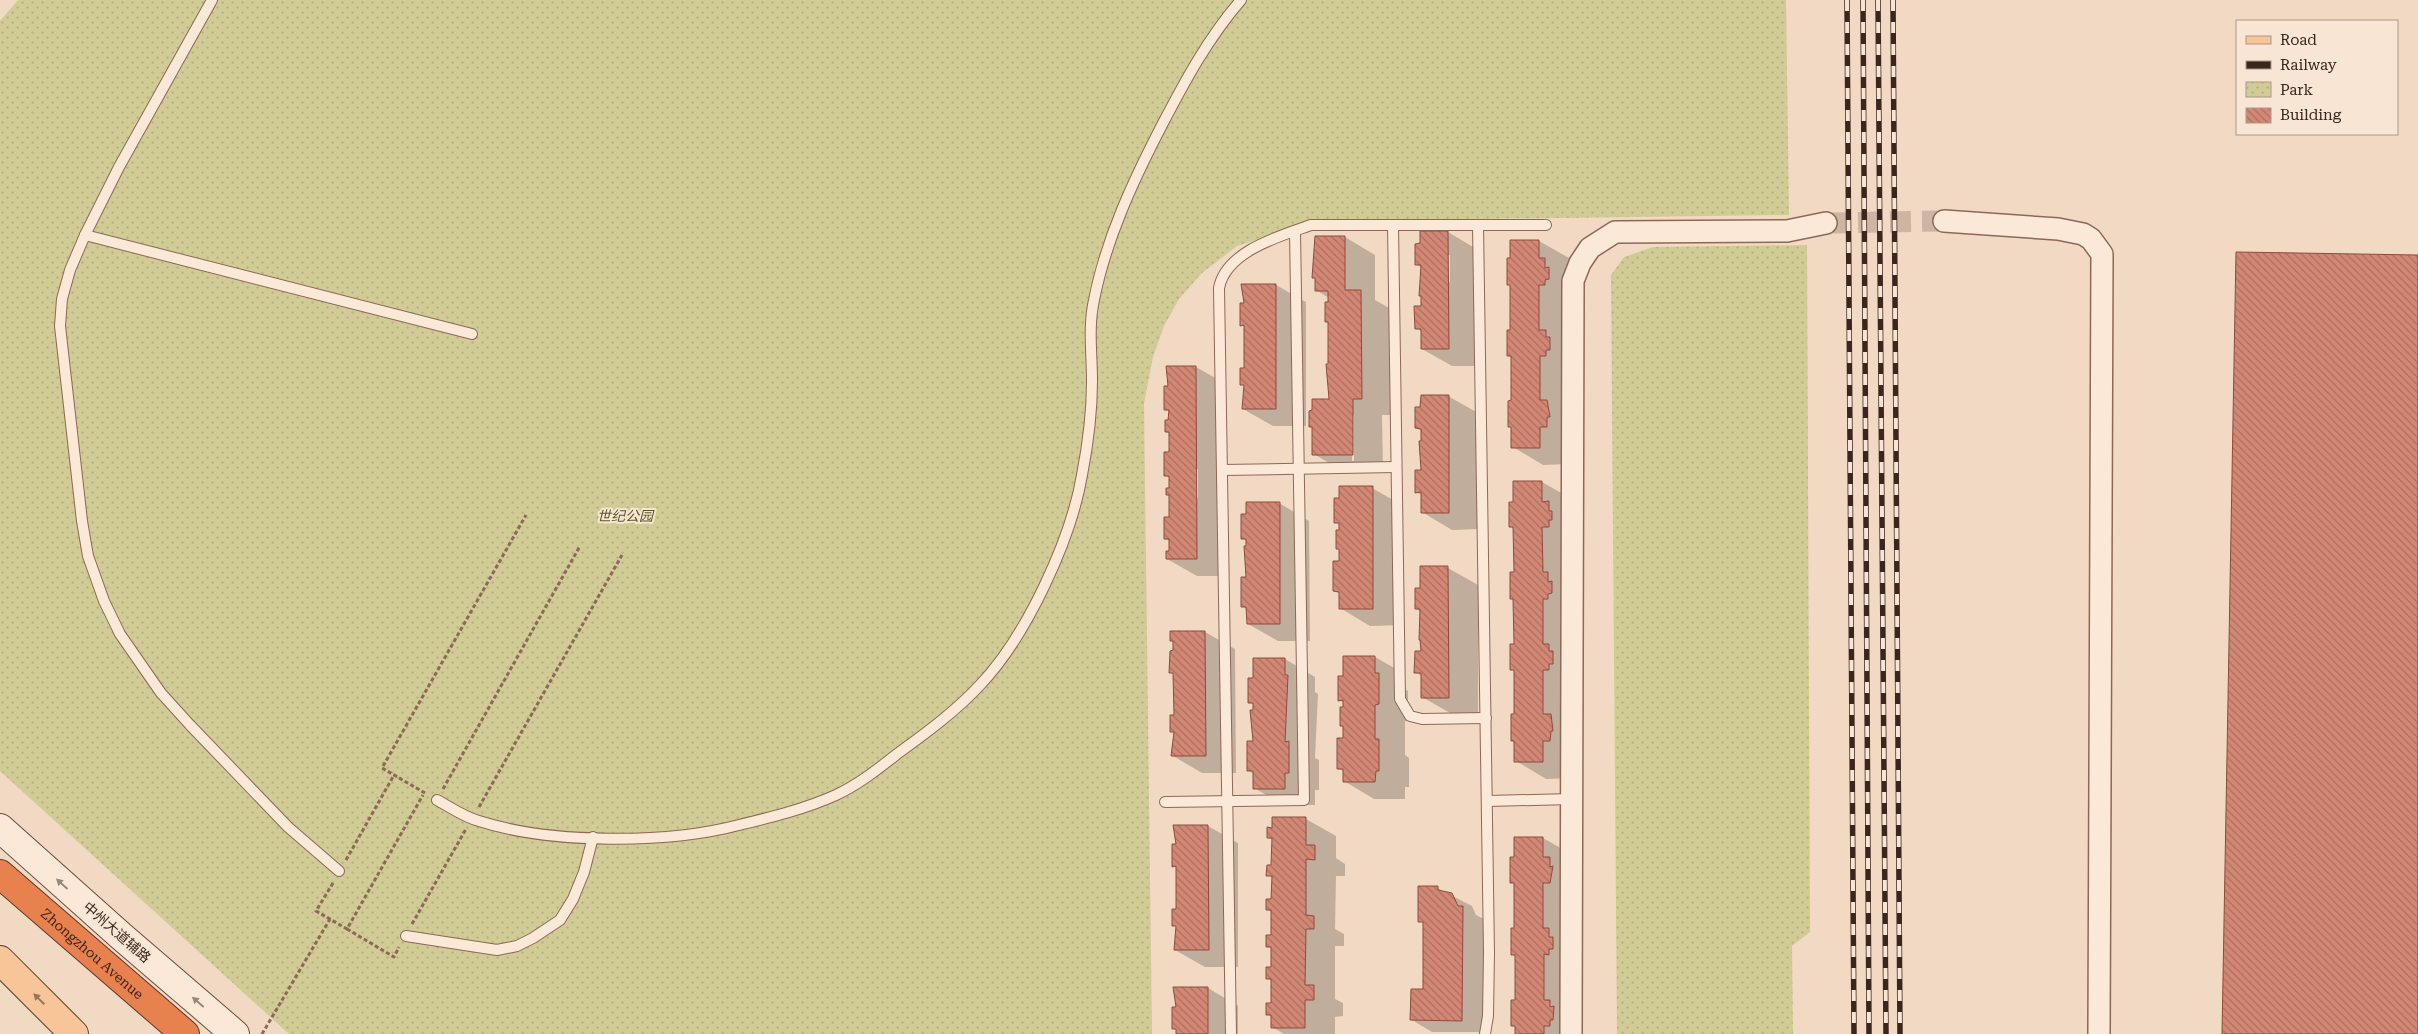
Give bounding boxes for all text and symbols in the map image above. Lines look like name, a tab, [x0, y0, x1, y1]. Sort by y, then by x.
legend	[2236, 20, 2398, 135]
text: Road	[2280, 31, 2317, 49]
text: Railway	[2280, 56, 2337, 74]
text: Park	[2280, 81, 2314, 99]
text: Building	[2280, 106, 2342, 124]
park label: 世纪公园	[597, 508, 655, 524]
one-way arrow	[57, 878, 69, 890]
street label: 中州大道辅路	[80, 898, 154, 966]
street label: Zhongzhou Avenue	[38, 905, 147, 1003]
one-way arrow	[33, 994, 45, 1006]
one-way arrow	[192, 997, 205, 1008]

